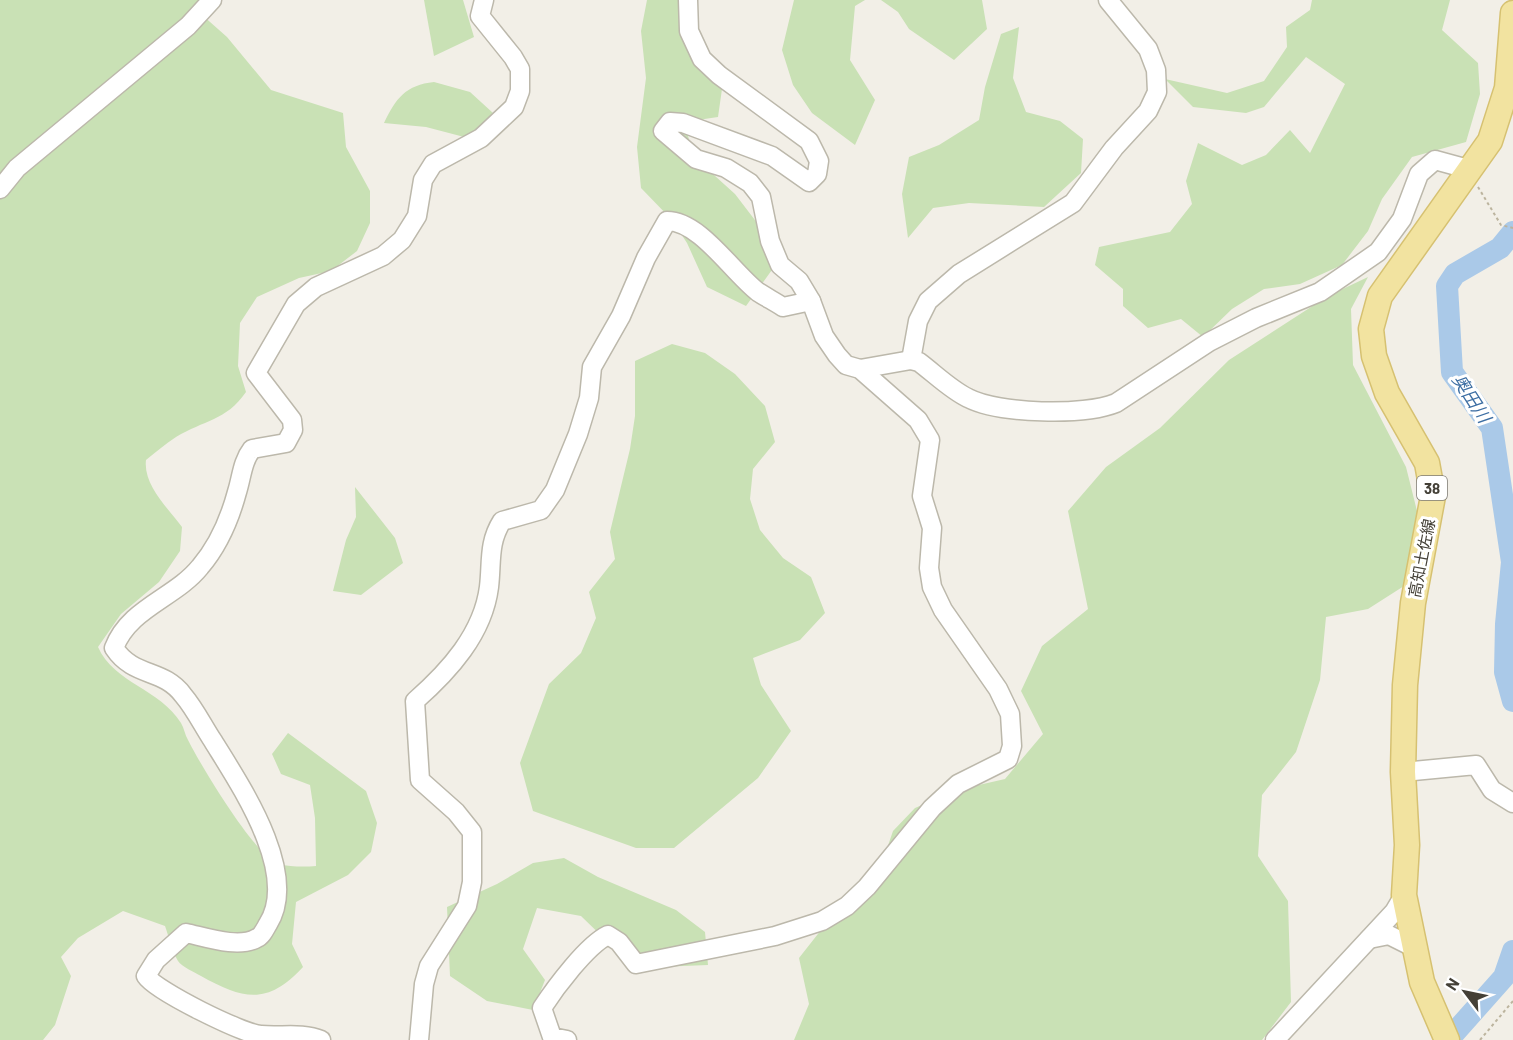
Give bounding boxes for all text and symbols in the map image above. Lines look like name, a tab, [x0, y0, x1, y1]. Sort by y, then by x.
water label: 奥田川	[1448, 369, 1497, 428]
road number: 38	[1417, 476, 1447, 500]
street label: 高知土佐線	[1404, 517, 1438, 599]
north arrow	[1435, 962, 1495, 1022]
text: N	[1441, 974, 1463, 993]

